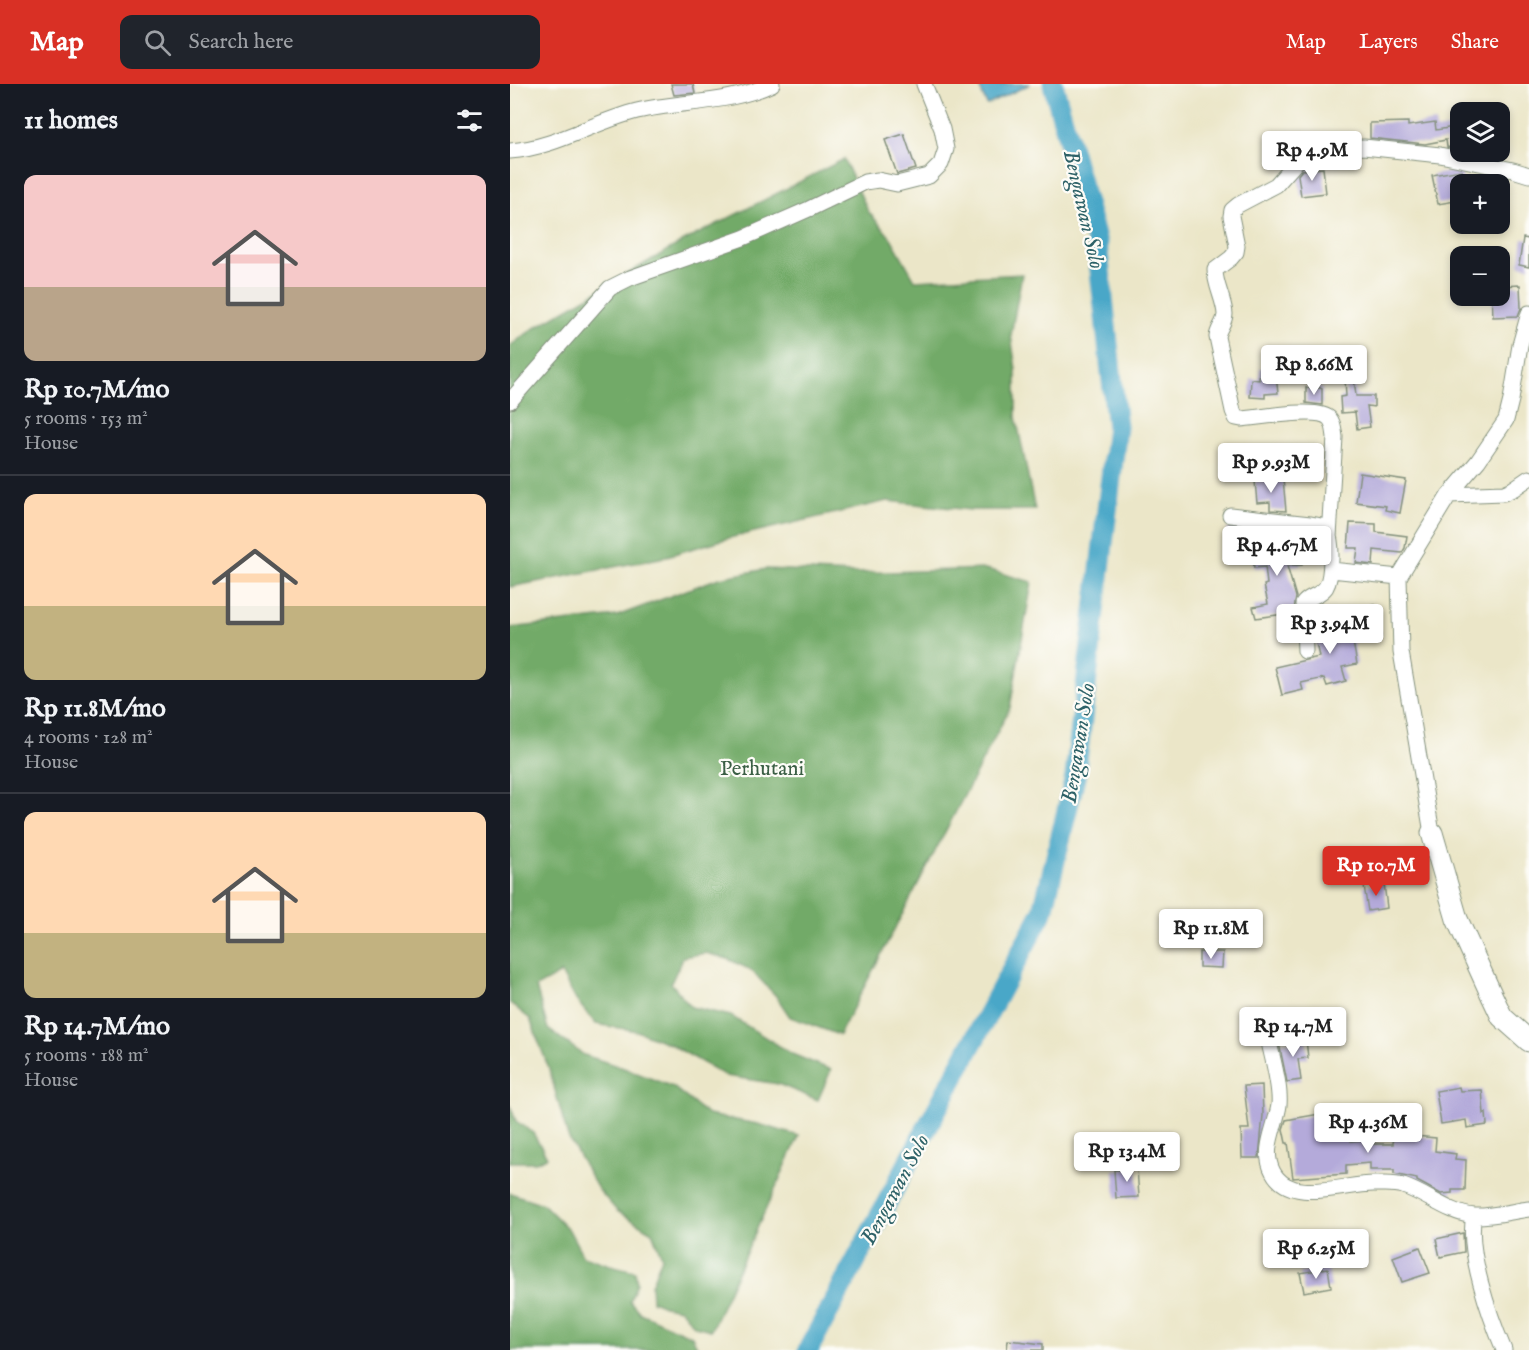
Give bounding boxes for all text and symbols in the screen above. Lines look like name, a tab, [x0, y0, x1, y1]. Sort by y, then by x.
search box	[120, 15, 540, 69]
text: Map	[30, 25, 84, 60]
icon: search	[141, 26, 174, 59]
text: Search here	[189, 28, 293, 56]
text: Map	[1286, 29, 1326, 56]
text: Layers	[1359, 29, 1418, 56]
text: Share	[1451, 29, 1499, 56]
map controls	[1450, 102, 1510, 306]
button: layers	[1450, 102, 1510, 162]
text: 11 homes	[24, 104, 118, 137]
icon: filters	[453, 104, 486, 137]
pin: Rp 4.9M	[1257, 131, 1367, 182]
text: Rp 4.9M	[1276, 138, 1348, 163]
water label: Bengawan Solo	[1056, 147, 1110, 272]
button: +	[1450, 174, 1510, 234]
icon: home	[201, 214, 309, 322]
button: −	[1450, 246, 1510, 306]
pin: Rp 8.66M	[1252, 345, 1376, 396]
text: Rp 8.66M	[1275, 352, 1353, 377]
text: Rp 10.7M/mo	[24, 373, 169, 406]
text: 5 rooms · 153 m²	[24, 406, 148, 431]
text: House	[24, 431, 78, 456]
pin: Rp 9.93M	[1209, 443, 1333, 494]
text: Rp 9.93M	[1232, 450, 1310, 475]
pin: Rp 4.67M	[1215, 526, 1339, 577]
icon: home	[201, 533, 309, 641]
text: Rp 4.67M	[1236, 533, 1318, 558]
pin: Rp 3.94M	[1268, 604, 1392, 655]
text: Rp 3.94M	[1290, 611, 1370, 636]
water label: Bengawan Solo	[1056, 681, 1102, 805]
text: Rp 11.8M/mo	[24, 692, 166, 725]
text: 4 rooms · 128 m²	[24, 725, 153, 750]
text: House	[24, 750, 78, 775]
park label: Perhutani	[720, 756, 804, 783]
pin: Rp 10.7M	[1314, 846, 1438, 897]
icon: home	[201, 851, 309, 959]
text: Rp 10.7M	[1337, 853, 1415, 878]
pin: Rp 11.8M	[1149, 909, 1273, 960]
text: Rp 11.8M	[1173, 916, 1249, 941]
pin: Rp 14.7M	[1231, 1007, 1355, 1058]
text: Rp 14.7M/mo	[24, 1010, 170, 1043]
text: Rp 14.7M	[1253, 1014, 1333, 1039]
text: 5 rooms · 188 m²	[24, 1043, 149, 1068]
text: House	[24, 1068, 78, 1093]
pin: Rp 4.36M	[1306, 1103, 1430, 1154]
text: Rp 4.36M	[1328, 1110, 1408, 1135]
water label: Bengawan Solo	[855, 1130, 937, 1250]
pin: Rp 13.4M	[1065, 1132, 1189, 1183]
text: Rp 13.4M	[1088, 1139, 1166, 1164]
pin: Rp 6.25M	[1254, 1229, 1378, 1280]
text: Rp 6.25M	[1277, 1236, 1355, 1261]

